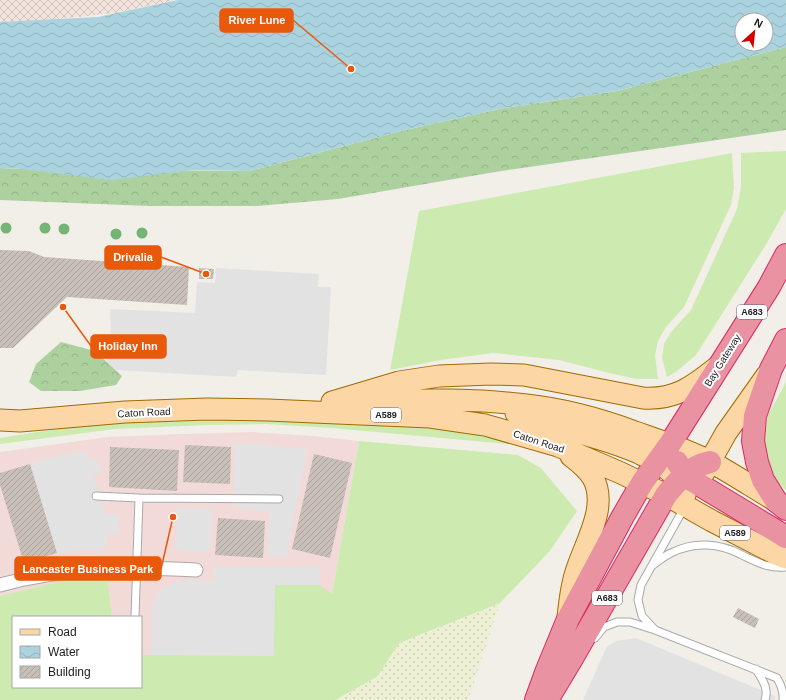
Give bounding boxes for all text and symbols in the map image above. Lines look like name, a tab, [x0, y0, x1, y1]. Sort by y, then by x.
callout: River Lune	[220, 9, 293, 32]
north arrow	[734, 12, 774, 52]
text: River Lune	[229, 14, 285, 26]
text: N	[752, 16, 765, 30]
callout: Drivalia	[105, 246, 161, 269]
text: Drivalia	[113, 251, 154, 263]
road number: A683	[737, 305, 767, 319]
street label: Bay Gateway	[702, 332, 743, 388]
callout: Holiday Inn	[91, 335, 166, 358]
text: Holiday Inn	[98, 340, 158, 352]
street label: Caton Road	[117, 406, 171, 419]
road number: A589	[371, 408, 401, 422]
street label: Caton Road	[512, 428, 566, 455]
road number: A589	[720, 526, 750, 540]
callout: Lancaster Business Park	[15, 557, 161, 580]
text: Lancaster Business Park	[23, 563, 154, 575]
road number: A683	[592, 591, 622, 605]
legend	[12, 616, 142, 688]
text: Road	[48, 625, 77, 639]
text: Water	[48, 645, 80, 659]
text: Building	[48, 665, 91, 679]

